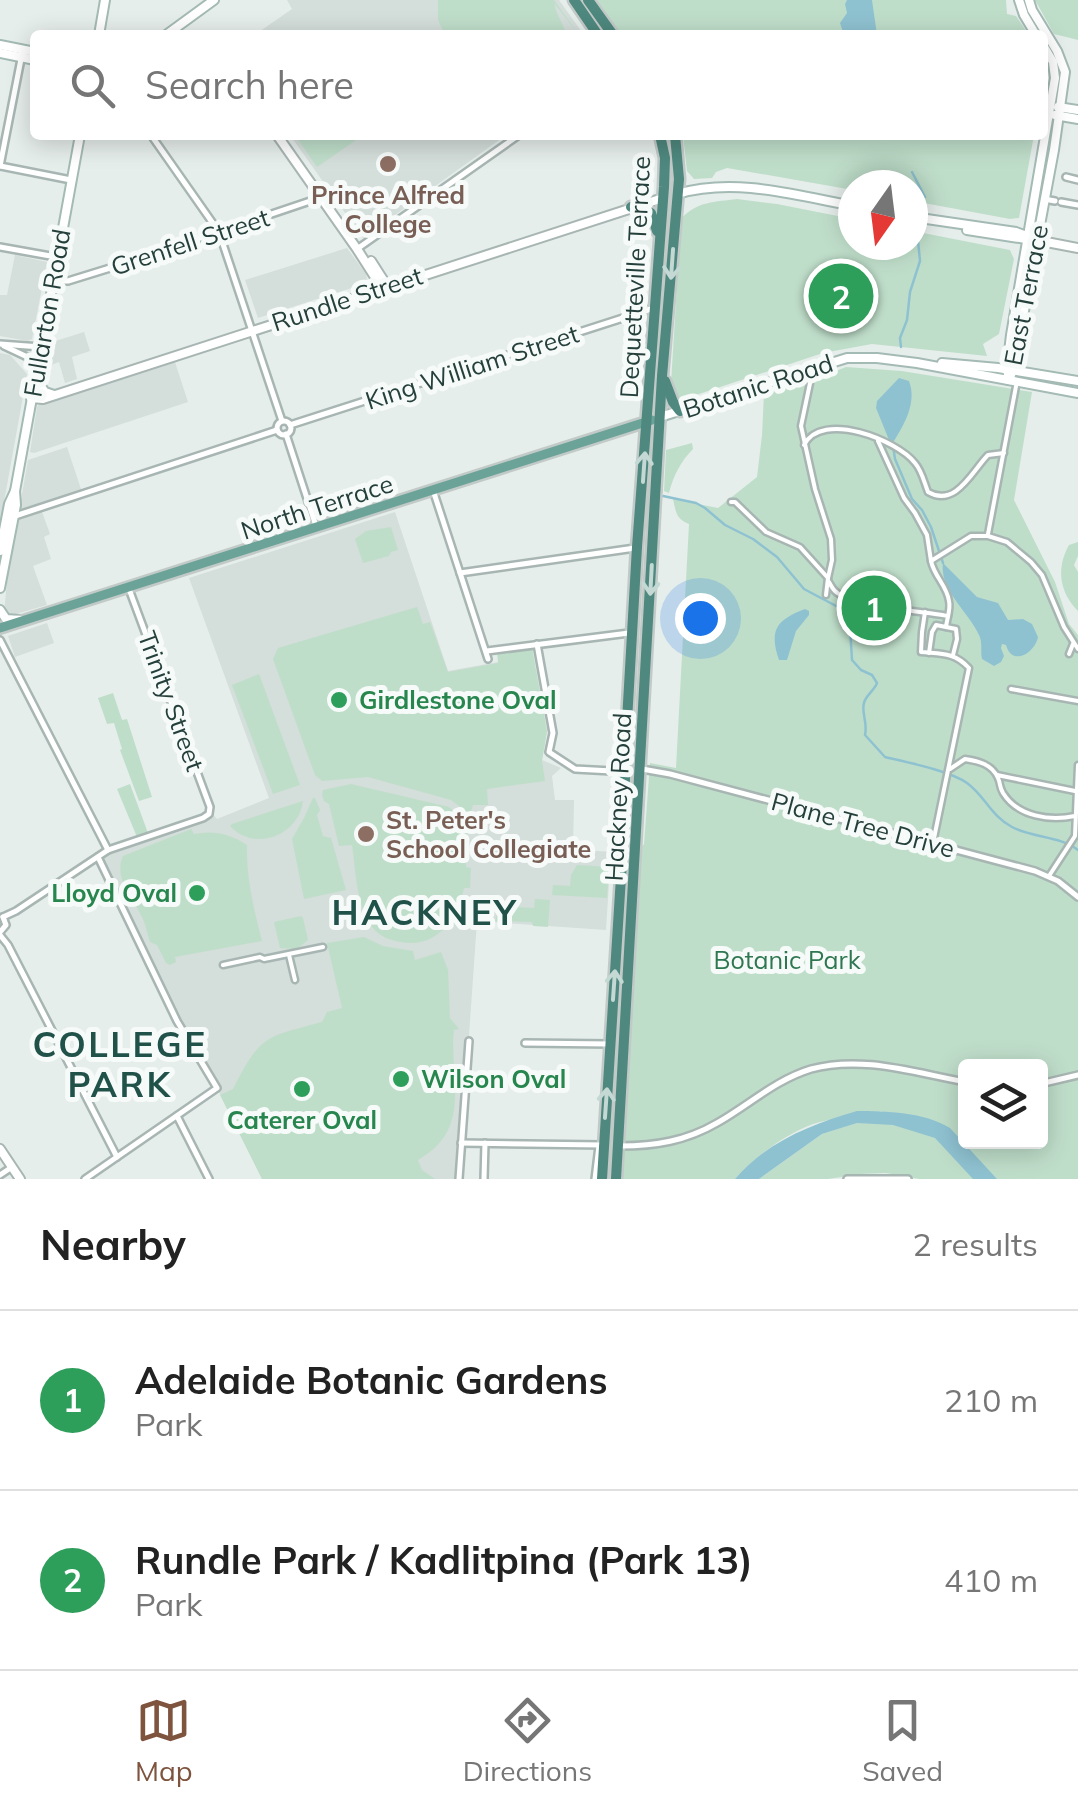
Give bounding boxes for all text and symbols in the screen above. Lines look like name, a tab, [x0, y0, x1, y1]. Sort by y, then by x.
search box	[30, 30, 1048, 140]
icon: search	[65, 58, 120, 113]
text: Search here	[145, 61, 354, 109]
marker: Prince Alfred College	[377, 153, 399, 175]
street label: Dequetteville Terrace	[613, 155, 656, 399]
north arrow	[838, 170, 928, 260]
place label: Prince Alfred College	[311, 179, 465, 239]
street label: Grenfell Street	[107, 201, 273, 282]
street label: East Terrace	[997, 222, 1054, 368]
street label: Fullarton Road	[16, 226, 77, 399]
one-way arrow	[662, 247, 681, 279]
pin: 2	[808, 258, 874, 334]
street label: Rundle Street	[268, 260, 426, 337]
street label: King William Street	[361, 317, 583, 416]
street label: Botanic Road	[679, 347, 837, 424]
one-way arrow	[634, 451, 653, 483]
street label: North Terrace	[237, 467, 397, 546]
one-way arrow	[641, 563, 660, 595]
pin: 1	[842, 570, 906, 646]
your location	[675, 593, 726, 644]
street label: Trinity Street	[132, 627, 211, 775]
place label: Girdlestone Oval	[359, 684, 557, 715]
marker: Girdlestone Oval	[328, 689, 350, 711]
street label: Hackney Road	[598, 712, 637, 882]
street label: Plane Tree Drive	[768, 785, 958, 864]
place label: St. Peter's School Collegiate	[386, 804, 591, 864]
marker: St. Peter's School Collegiate	[355, 823, 377, 845]
place label: Lloyd Oval	[51, 877, 177, 908]
marker: Lloyd Oval	[186, 882, 208, 904]
district label: HACKNEY	[332, 890, 518, 934]
park label: Botanic Park	[713, 944, 862, 975]
one-way arrow	[605, 970, 624, 1002]
district label: COLLEGE PARK	[33, 1022, 207, 1106]
map controls	[958, 1059, 1048, 1149]
button: layers	[958, 1059, 1048, 1149]
place label: Wilson Oval	[421, 1063, 566, 1094]
marker: Wilson Oval	[390, 1068, 412, 1090]
marker: Caterer Oval	[291, 1078, 313, 1100]
one-way arrow	[597, 1088, 616, 1120]
place label: Caterer Oval	[227, 1104, 377, 1135]
text: Nearby	[40, 1218, 186, 1271]
text: 2 results	[913, 1224, 1038, 1264]
text: Adelaide Botanic Gardens	[135, 1356, 607, 1404]
text: 1	[63, 1380, 82, 1420]
text: 210 m	[944, 1380, 1038, 1420]
text: Park	[135, 1404, 202, 1444]
text: Rundle Park / Kadlitpina (Park 13)	[135, 1536, 753, 1584]
text: 2	[63, 1560, 82, 1600]
text: 410 m	[944, 1560, 1038, 1600]
text: Park	[135, 1584, 202, 1624]
tab: Map	[135, 1693, 193, 1788]
tab: Directions	[463, 1693, 592, 1788]
tab: Saved	[862, 1693, 943, 1788]

